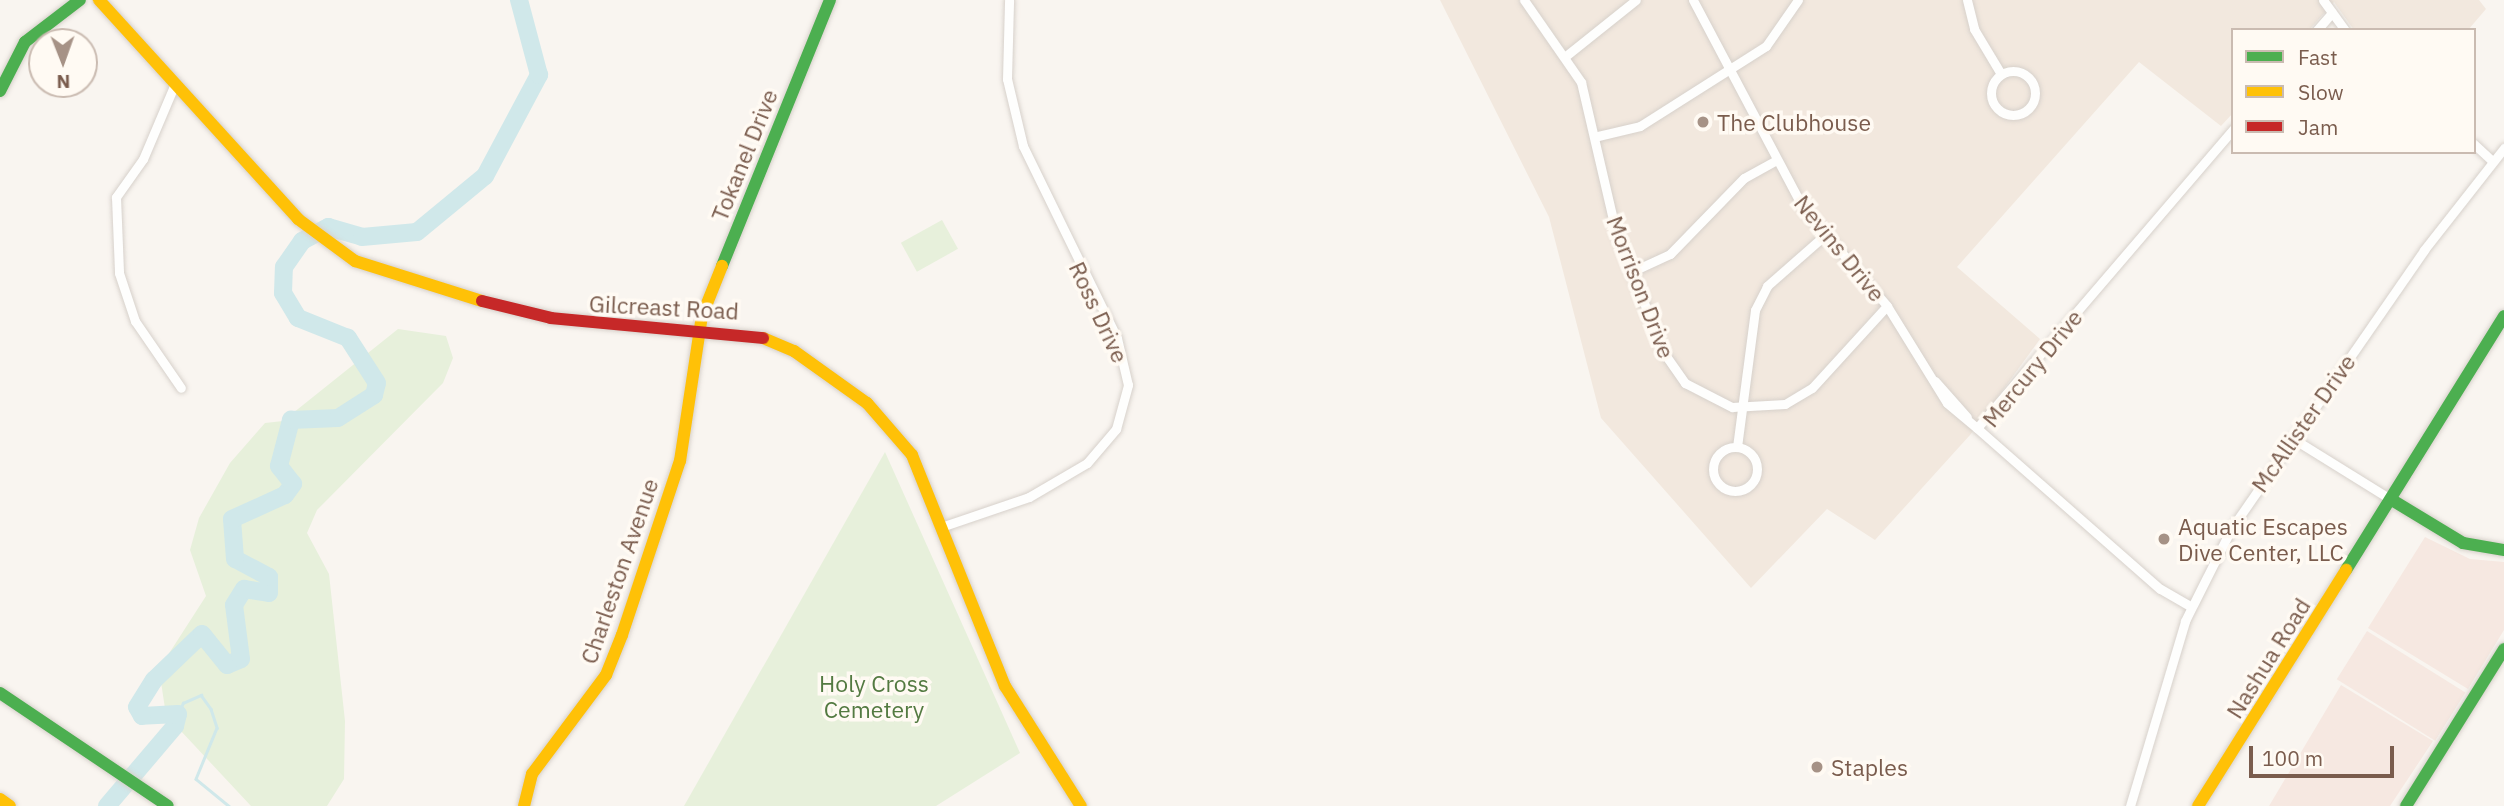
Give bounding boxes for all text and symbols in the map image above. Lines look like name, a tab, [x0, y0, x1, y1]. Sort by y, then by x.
north arrow	[28, 28, 98, 98]
legend	[2231, 28, 2476, 154]
text: Fast	[2298, 43, 2338, 71]
text: N	[56, 70, 70, 94]
text: Slow	[2298, 78, 2344, 106]
street label: Tokanel Drive	[705, 85, 783, 225]
place label: The Clubhouse	[1717, 108, 1871, 136]
text: Jam	[2298, 113, 2338, 141]
marker: The Clubhouse	[1695, 114, 1711, 130]
street label: Nevins Drive	[1789, 189, 1891, 307]
street label: Morrison Drive	[1601, 212, 1681, 362]
street label: Ross Drive	[1064, 257, 1134, 367]
street label: Gilcreast Road	[588, 289, 740, 325]
street label: Mercury Drive	[1976, 304, 2088, 432]
street label: McAllister Drive	[2245, 349, 2361, 497]
street label: Charleston Avenue	[574, 475, 664, 667]
place label: Aquatic Escapes Dive Center, LLC	[2178, 512, 2348, 566]
marker: Aquatic Escapes Dive Center, LLC	[2156, 531, 2172, 547]
street label: Nashua Road	[2220, 593, 2316, 723]
park label: Holy Cross Cemetery	[819, 669, 929, 723]
scale bar	[2252, 732, 2397, 776]
text: 100 m	[2262, 744, 2323, 772]
place label: Staples	[1831, 753, 1908, 781]
marker: Staples	[1809, 759, 1825, 775]

